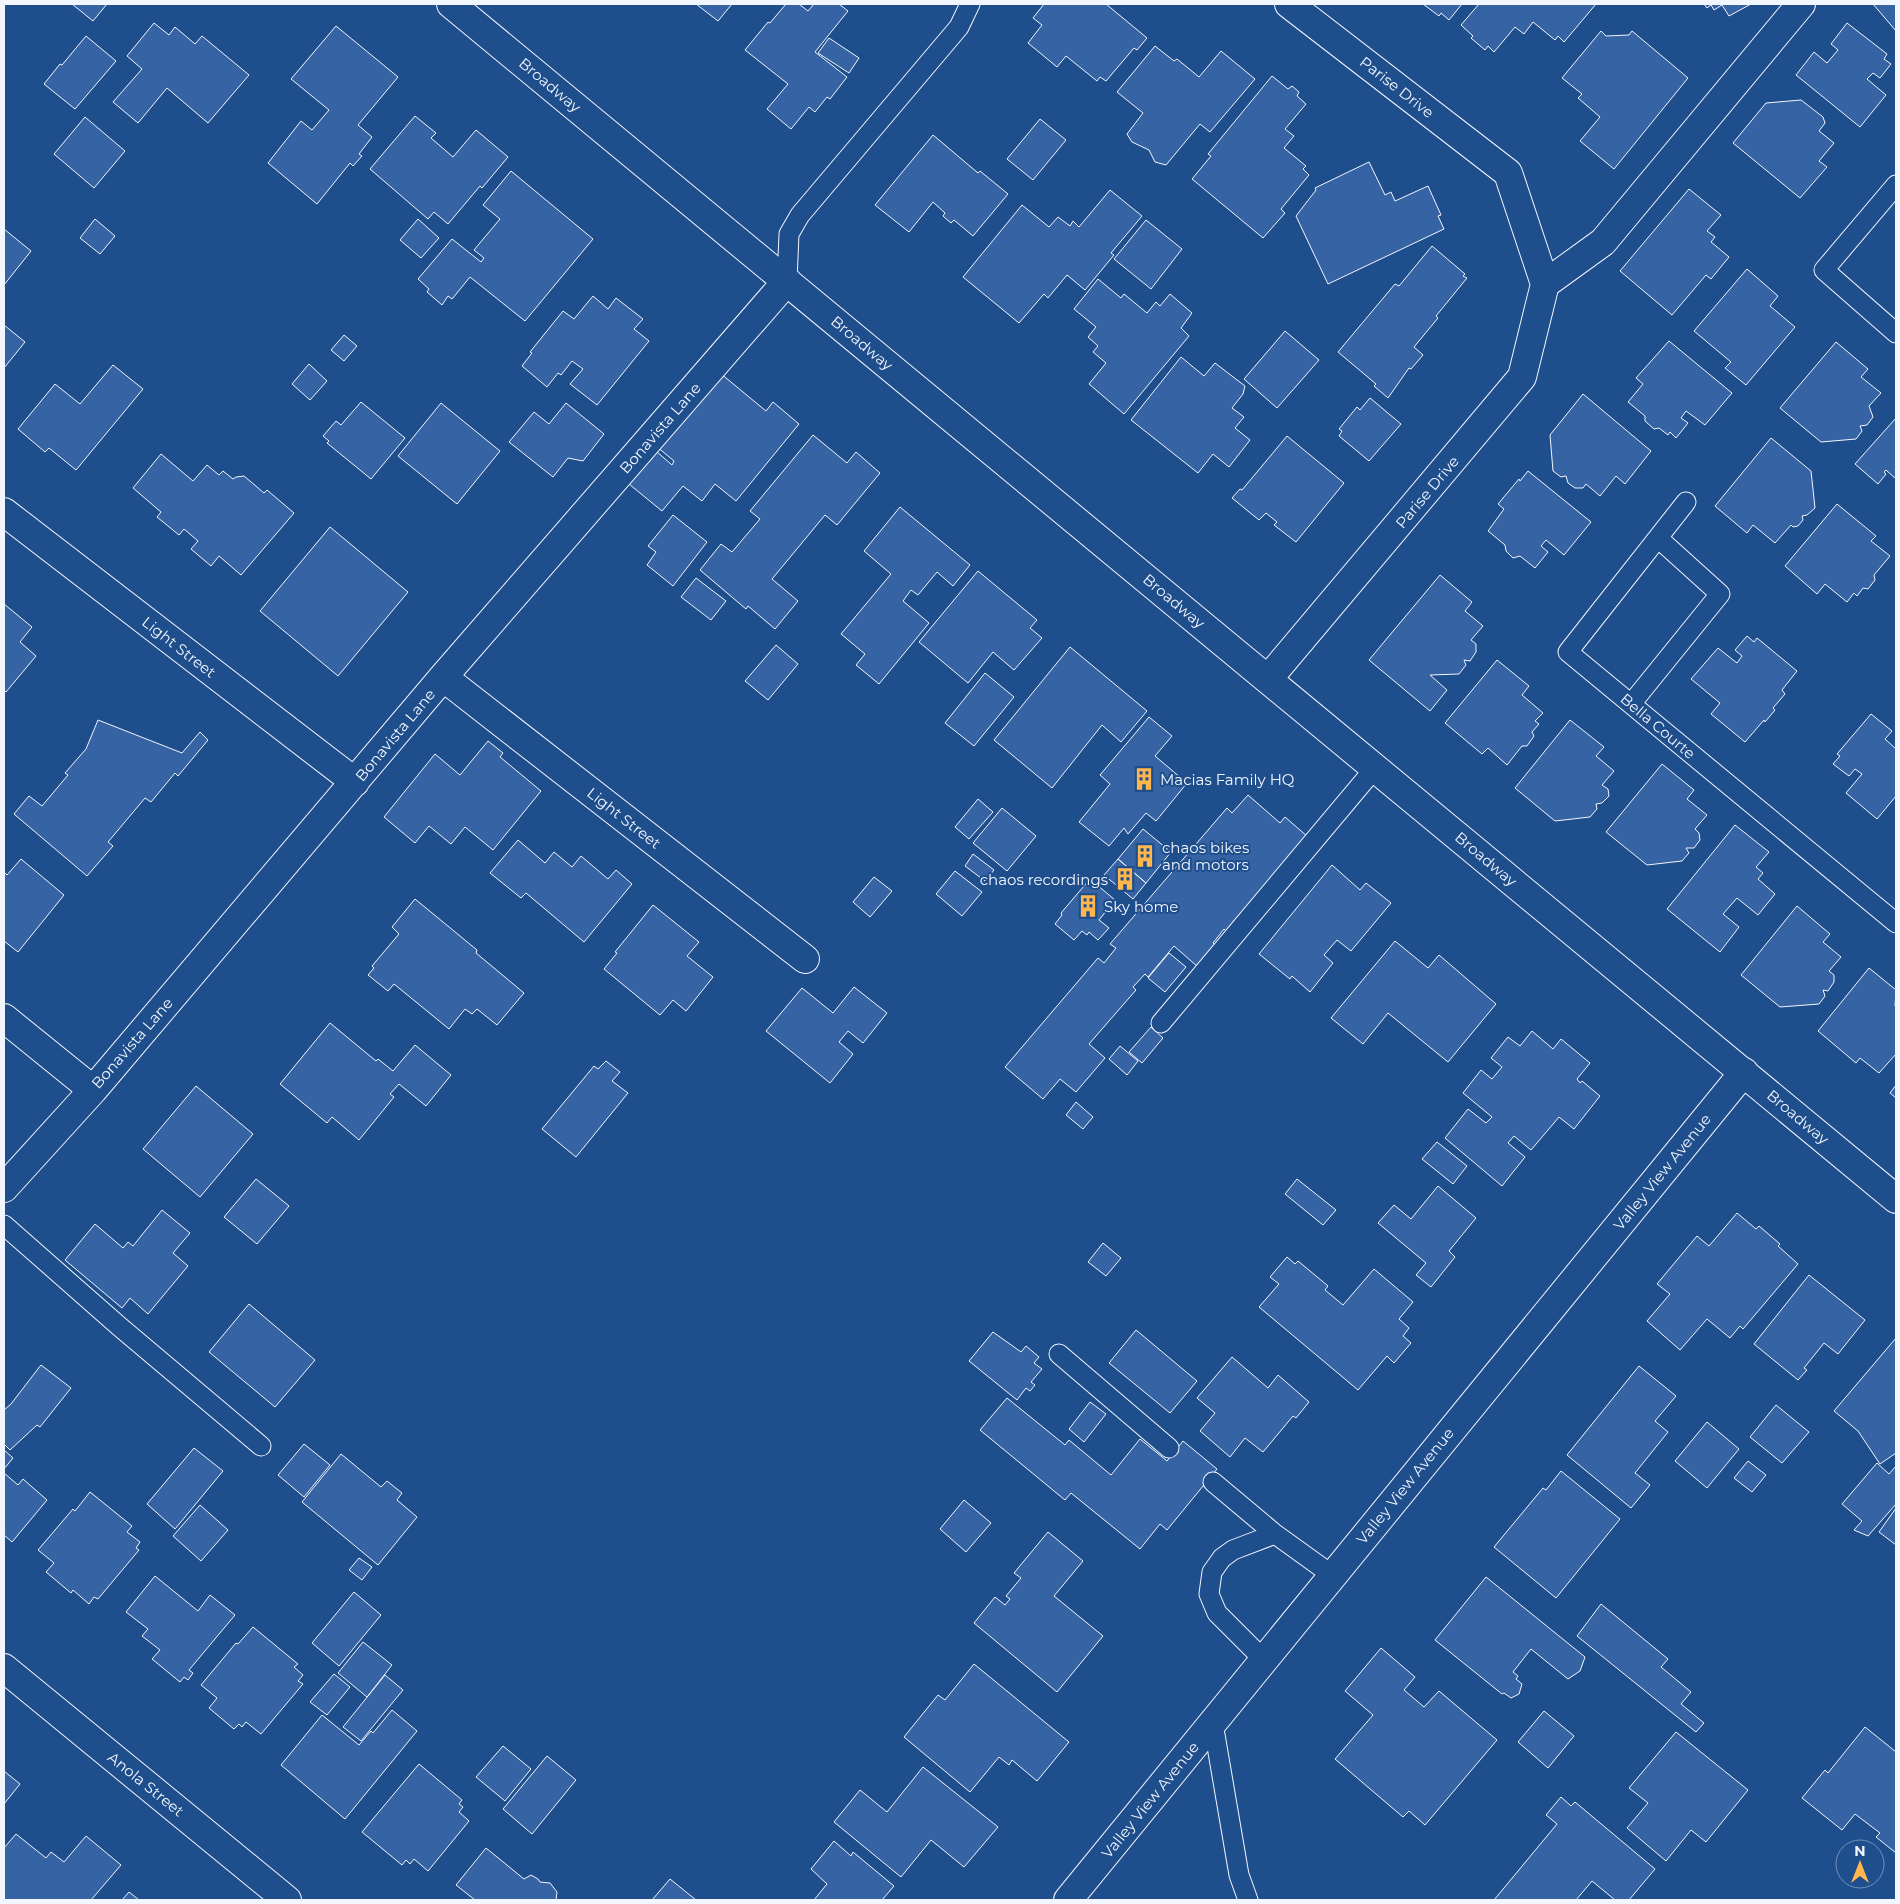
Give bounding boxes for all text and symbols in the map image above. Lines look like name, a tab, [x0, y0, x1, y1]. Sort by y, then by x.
street label: Parise Drive	[1356, 52, 1438, 122]
street label: Broadway	[515, 54, 586, 117]
street label: Broadway	[827, 312, 898, 375]
street label: Bonavista Lane	[615, 379, 705, 477]
street label: Parise Drive	[1391, 452, 1463, 532]
street label: Broadway	[1139, 570, 1210, 633]
street label: Light Street	[138, 612, 220, 682]
street label: Bonavista Lane	[351, 685, 439, 785]
street label: Bella Courte	[1617, 689, 1699, 763]
building icon: Macias Family HQ	[1131, 766, 1157, 792]
place label: Macias Family HQ	[1160, 770, 1295, 789]
street label: Light Street	[583, 783, 665, 853]
street label: Broadway	[1451, 828, 1522, 891]
place label: chaos bikes and motors	[1162, 838, 1249, 874]
building icon: chaos bikes and motors	[1132, 843, 1158, 869]
building icon: chaos recordings	[1112, 866, 1138, 892]
place label: chaos recordings	[980, 870, 1108, 889]
building icon: Sky home	[1075, 893, 1101, 919]
place label: Sky home	[1104, 897, 1178, 916]
street label: Bonavista Lane	[87, 994, 177, 1092]
street label: Broadway	[1763, 1086, 1834, 1149]
street label: Valley View Avenue	[1609, 1110, 1715, 1234]
street label: Valley View Avenue	[1352, 1424, 1458, 1548]
street label: Valley View Avenue	[1097, 1738, 1203, 1862]
street label: Anola Street	[104, 1748, 188, 1820]
north arrow	[1835, 1839, 1885, 1889]
text: N	[1854, 1842, 1866, 1860]

